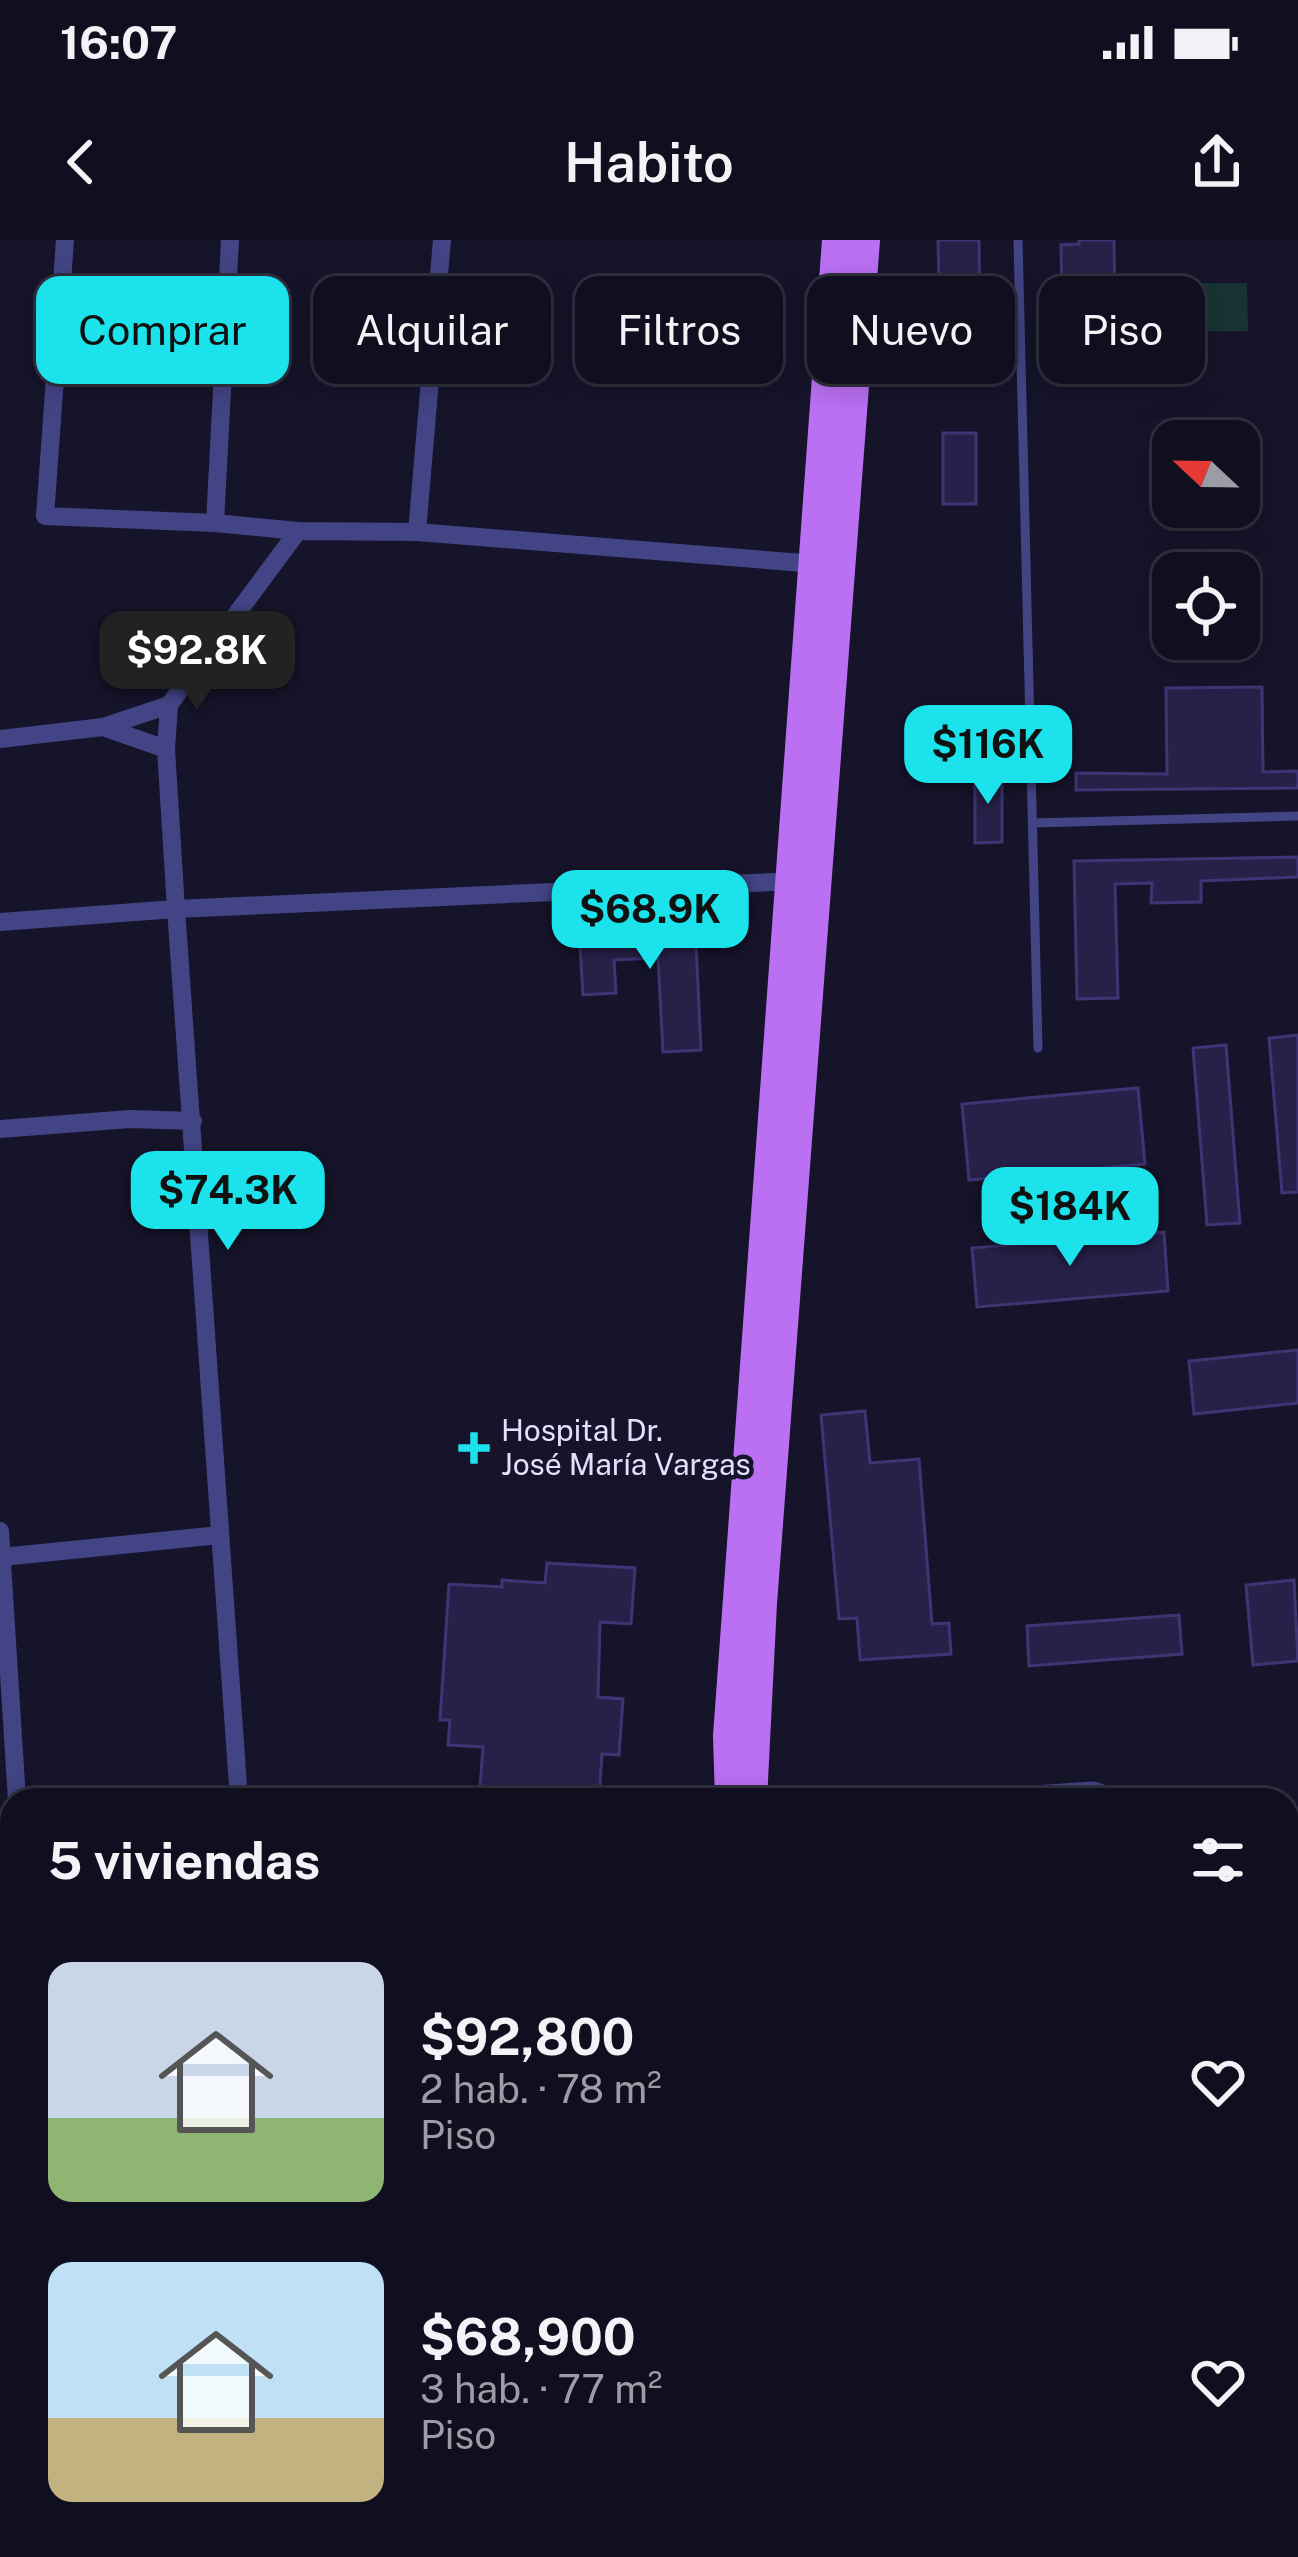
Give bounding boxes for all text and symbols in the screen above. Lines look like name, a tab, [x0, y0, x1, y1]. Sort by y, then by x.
text: 16:07	[60, 16, 178, 69]
icon: back	[48, 129, 114, 195]
icon: share	[1184, 129, 1250, 195]
text: Habito	[564, 131, 734, 194]
chip: Comprar	[36, 276, 289, 384]
chip: Alquilar	[313, 276, 551, 384]
chip: Filtros	[575, 276, 783, 384]
chip: Nuevo	[807, 276, 1015, 384]
chip: Piso	[1039, 276, 1205, 384]
north arrow	[1152, 420, 1260, 528]
map controls	[1152, 420, 1260, 660]
button: locate	[1152, 552, 1260, 660]
pin: $92.8K	[99, 611, 295, 713]
text: $92.8K	[126, 627, 268, 673]
pin: $116K	[904, 705, 1072, 807]
text: $116K	[931, 721, 1045, 767]
pin: $68.9K	[552, 870, 748, 972]
text: $68.9K	[579, 886, 721, 932]
pin: $74.3K	[130, 1151, 326, 1253]
text: $74.3K	[158, 1167, 298, 1213]
pin: $184K	[986, 1167, 1154, 1269]
text: $184K	[1009, 1183, 1131, 1229]
place label: Hospital Dr. José María Vargas	[501, 1412, 751, 1482]
marker: Hospital Dr. José María Vargas	[458, 1432, 490, 1464]
icon: filters	[1185, 1827, 1251, 1893]
text: 5 viviendas	[48, 1831, 320, 1890]
text: $92,800	[420, 2007, 634, 2066]
icon: home	[144, 2010, 288, 2154]
icon: heart	[1185, 2049, 1251, 2115]
text: 2 hab. · 78 m²	[420, 2066, 662, 2112]
text: Piso	[420, 2112, 496, 2158]
text: $68,900	[420, 2307, 636, 2366]
icon: home	[144, 2310, 288, 2454]
icon: heart	[1185, 2349, 1251, 2415]
text: 3 hab. · 77 m²	[420, 2366, 662, 2412]
text: Piso	[420, 2412, 496, 2458]

